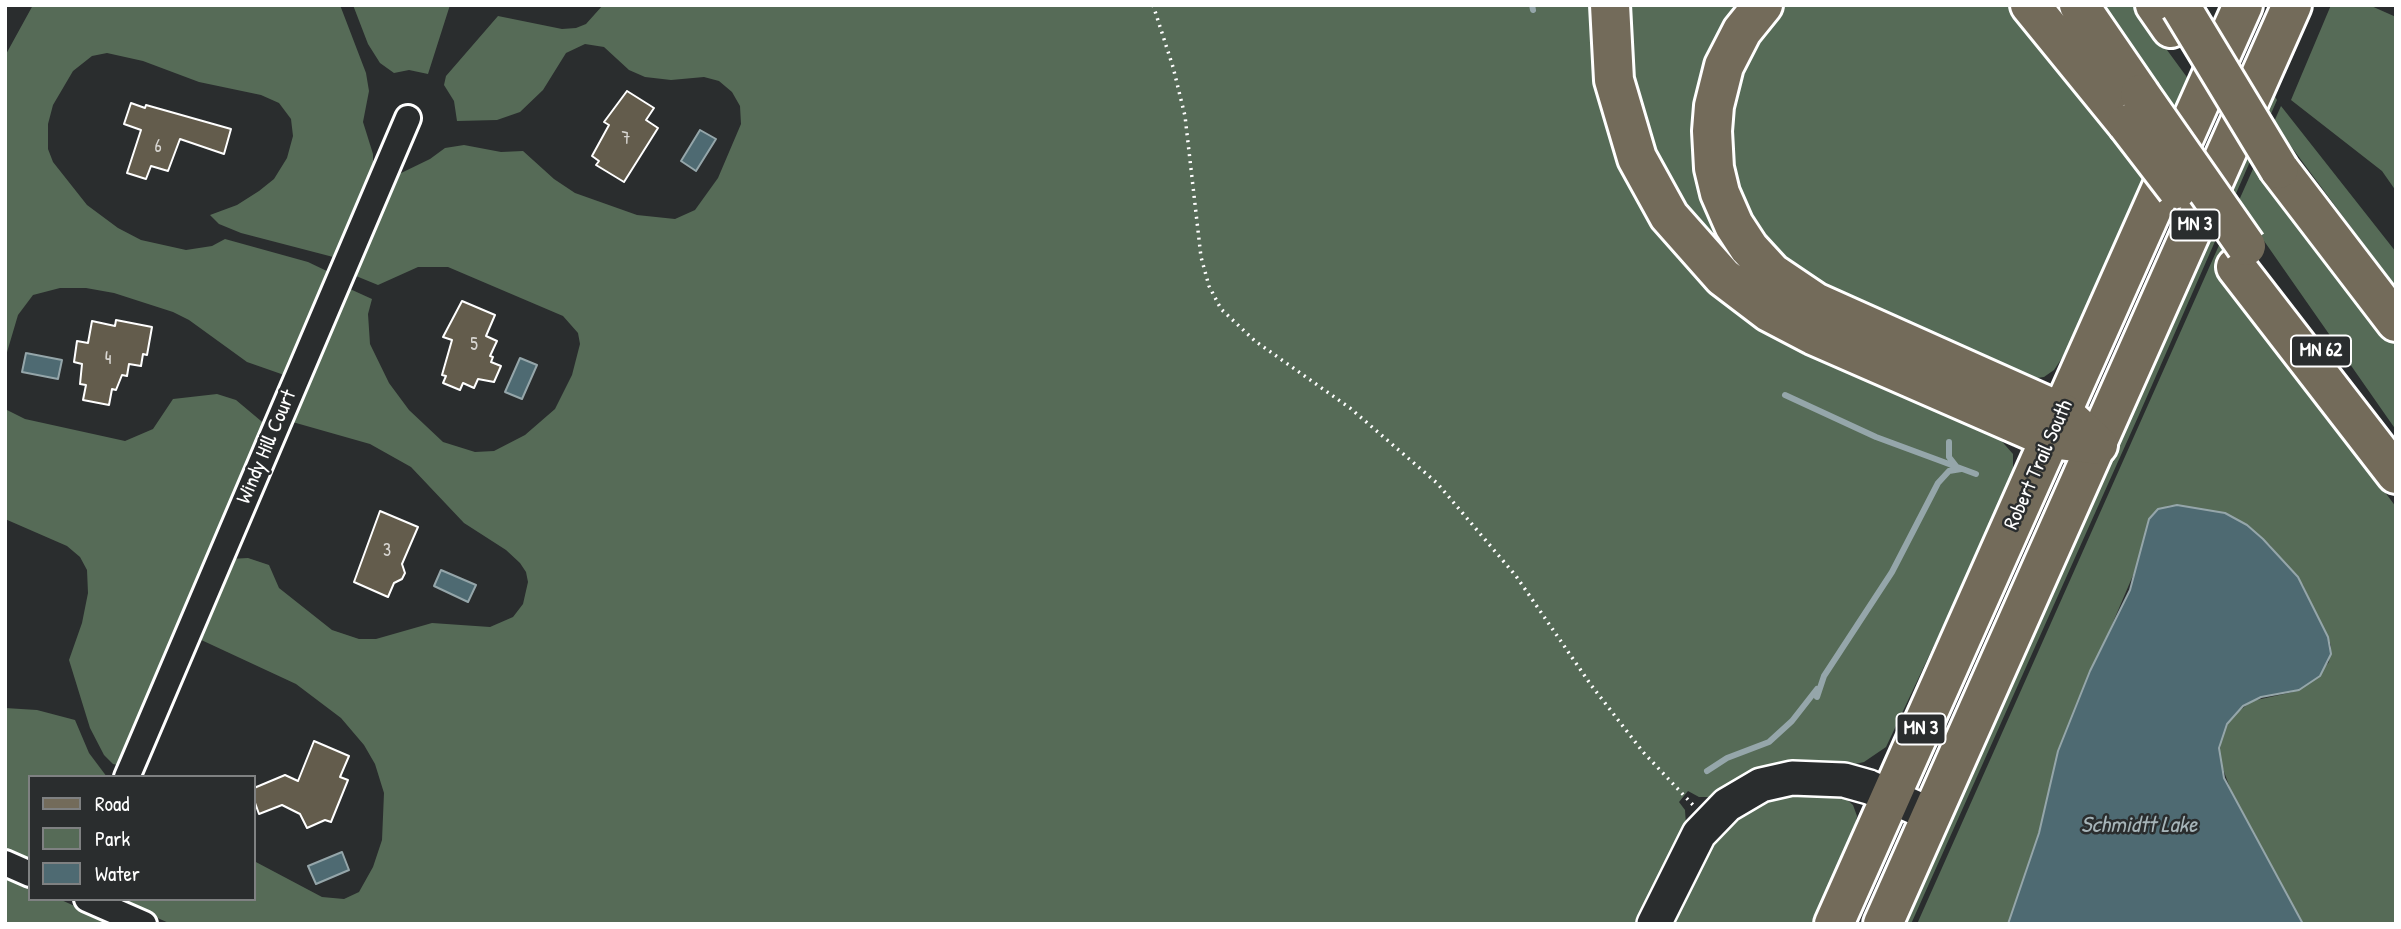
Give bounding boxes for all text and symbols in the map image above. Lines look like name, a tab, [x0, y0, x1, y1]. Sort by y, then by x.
house number: 7	[622, 128, 630, 150]
house number: 6	[154, 136, 162, 158]
road number: MN 3	[2170, 210, 2220, 241]
house number: 5	[470, 334, 478, 356]
road number: MN 62	[2291, 336, 2351, 366]
house number: 4	[105, 348, 111, 370]
street label: Windy Hill Court	[232, 386, 302, 508]
street label: Robert Trail South	[1999, 396, 2079, 534]
house number: 3	[383, 540, 391, 562]
road number: MN 3	[1896, 714, 1946, 744]
legend	[28, 775, 256, 901]
text: Road	[95, 789, 129, 818]
water label: Schmidtt Lake	[2081, 812, 2197, 840]
text: Park	[95, 824, 130, 853]
text: Water	[95, 859, 140, 888]

